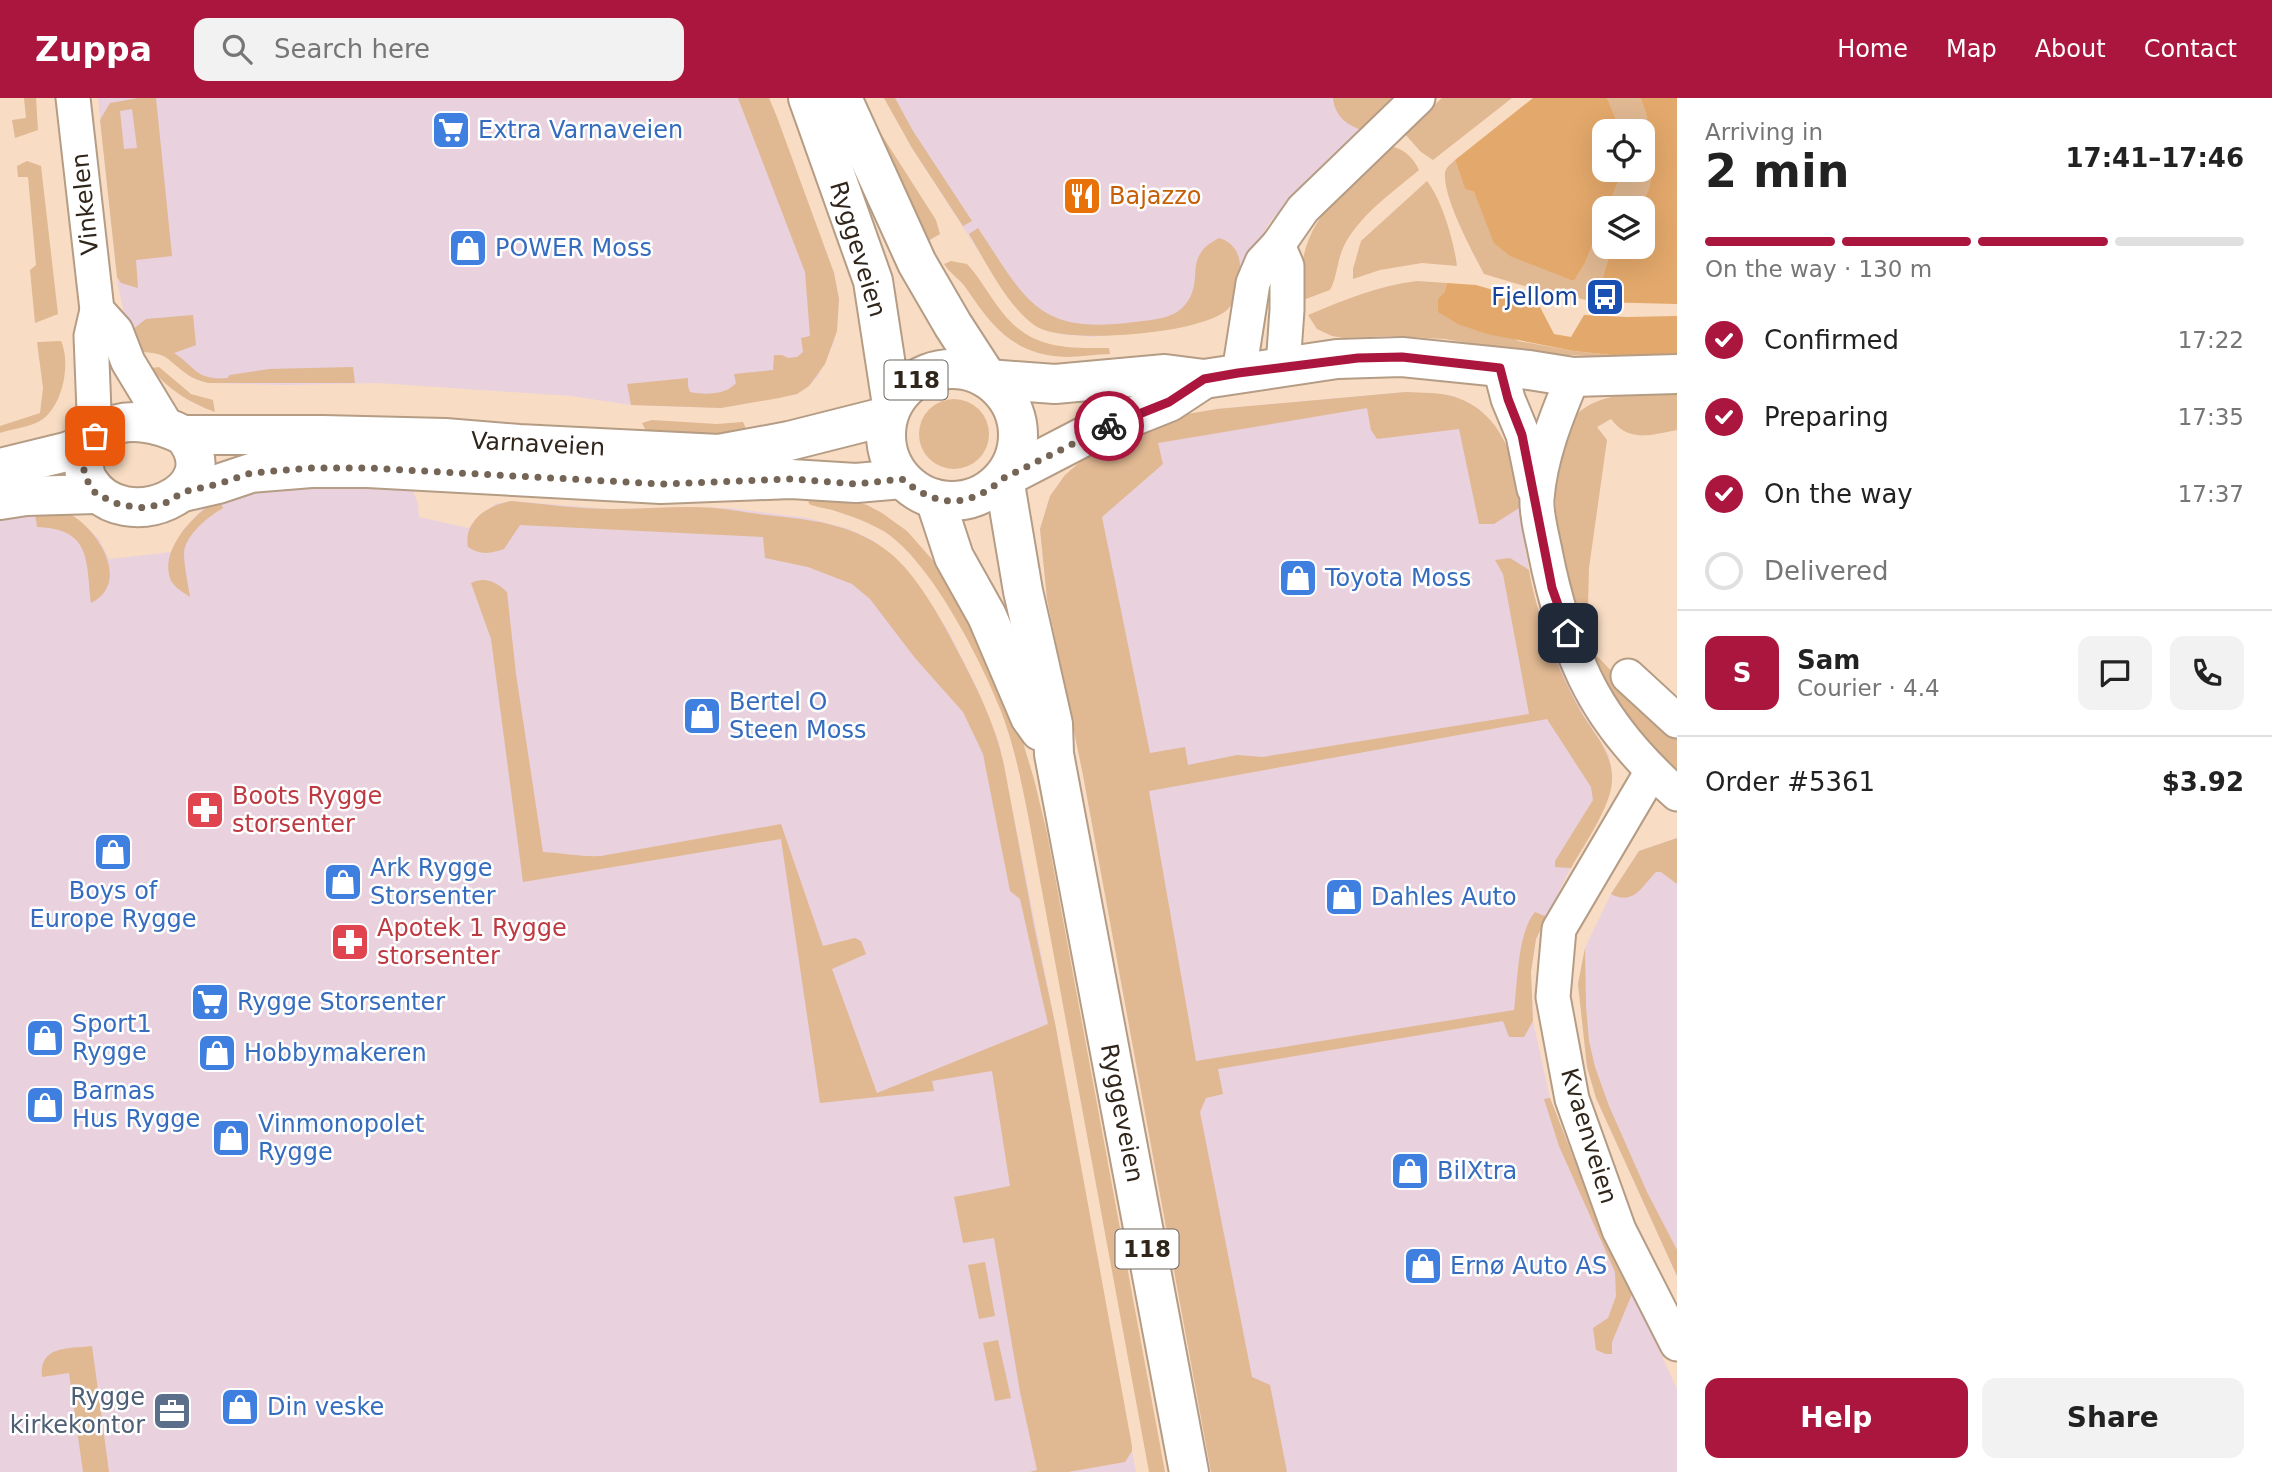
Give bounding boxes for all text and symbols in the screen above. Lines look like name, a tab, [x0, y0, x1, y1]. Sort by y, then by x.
search box	[194, 18, 684, 81]
text: Zuppa	[35, 30, 152, 69]
icon: search	[218, 30, 256, 68]
text: Search here	[274, 34, 430, 64]
text: Home	[1837, 35, 1908, 63]
text: Map	[1946, 35, 1997, 63]
text: About	[2035, 35, 2106, 63]
text: Contact	[2144, 35, 2237, 63]
supermarket icon: Extra Varnaveien	[430, 109, 472, 151]
place label: Extra Varnaveien	[478, 116, 683, 144]
map controls	[1592, 119, 1655, 259]
button: locate	[1592, 119, 1655, 182]
text: Arriving in	[1705, 119, 1823, 145]
text: 17:41–17:46	[2065, 143, 2244, 173]
text: 2 min	[1705, 144, 1849, 198]
street label: Vinkelen	[66, 152, 104, 256]
restaurant icon: Bajazzo	[1061, 175, 1103, 217]
street label: Ryggeveien	[824, 178, 892, 320]
place label: Bajazzo	[1109, 182, 1201, 210]
button: layers	[1592, 196, 1655, 259]
shop icon: POWER Moss	[447, 227, 489, 269]
place label: POWER Moss	[495, 234, 652, 262]
text: On the way · 130 m	[1705, 256, 1932, 282]
bus stop icon: Fjellom	[1584, 276, 1626, 318]
place label: Fjellom	[1491, 283, 1578, 311]
icon: check	[1705, 321, 1743, 359]
text: Confirmed	[1764, 325, 1899, 355]
text: 17:22	[2178, 327, 2244, 353]
road number: 118	[884, 360, 948, 400]
courier	[1074, 391, 1144, 461]
icon: check	[1705, 398, 1743, 436]
text: Preparing	[1764, 402, 1889, 432]
text: 17:35	[2178, 404, 2244, 430]
pin	[65, 406, 125, 466]
icon: bike	[1090, 407, 1128, 445]
icon: bag	[76, 417, 114, 455]
street label: Varnaveien	[470, 427, 606, 461]
icon: check	[1705, 475, 1743, 513]
text: On the way	[1764, 479, 1913, 509]
text: 17:37	[2178, 481, 2244, 507]
text: Delivered	[1764, 556, 1888, 586]
shop icon: Toyota Moss	[1277, 557, 1319, 599]
place label: Toyota Moss	[1324, 564, 1471, 592]
pin	[1538, 603, 1598, 663]
icon: home	[1549, 614, 1587, 652]
button: chat	[2078, 636, 2152, 710]
button: phone	[2170, 636, 2244, 710]
text: Sam	[1797, 645, 1860, 675]
text: S	[1733, 658, 1751, 688]
text: Courier · 4.4	[1797, 675, 1940, 701]
place label: Bertel O Steen Moss	[729, 688, 866, 744]
shop icon: Bertel O Steen Moss	[681, 695, 723, 737]
text: Order #5361	[1705, 767, 1875, 797]
text: $3.92	[2162, 767, 2244, 797]
place label: Boots Rygge storsenter	[232, 782, 382, 838]
pharmacy icon: Boots Rygge storsenter	[184, 789, 226, 831]
shop icon: Boys of Europe Rygge	[92, 831, 134, 873]
place label: Ark Rygge Storsenter	[370, 854, 496, 910]
shop icon: Ark Rygge Storsenter	[322, 861, 364, 903]
shop icon: Dahles Auto	[1323, 876, 1365, 918]
place label: Boys of Europe Rygge	[30, 877, 196, 933]
place label: Dahles Auto	[1371, 883, 1517, 911]
place label: Apotek 1 Rygge storsenter	[377, 914, 567, 970]
pharmacy icon: Apotek 1 Rygge storsenter	[329, 921, 371, 963]
supermarket icon: Rygge Storsenter	[189, 981, 231, 1023]
place label: Rygge Storsenter	[237, 988, 445, 1016]
place label: Sport1 Rygge	[72, 1010, 152, 1066]
shop icon: Sport1 Rygge	[24, 1017, 66, 1059]
shop icon: Hobbymakeren	[196, 1032, 238, 1074]
place label: Hobbymakeren	[244, 1039, 427, 1067]
street label: Ryggeveien	[1095, 1041, 1149, 1185]
street label: Kvaenveien	[1555, 1065, 1623, 1207]
place label: Barnas Hus Rygge	[72, 1077, 200, 1133]
shop icon: Barnas Hus Rygge	[24, 1084, 66, 1126]
place label: Vinmonopolet Rygge	[258, 1110, 425, 1166]
shop icon: Vinmonopolet Rygge	[210, 1117, 252, 1159]
shop icon: BilXtra	[1389, 1150, 1431, 1192]
place label: BilXtra	[1437, 1157, 1517, 1185]
road number: 118	[1116, 1230, 1178, 1268]
shop icon: Ernø Auto AS	[1402, 1245, 1444, 1287]
place label: Ernø Auto AS	[1450, 1252, 1607, 1280]
button: Help	[1705, 1378, 1968, 1458]
button: Share	[1982, 1378, 2244, 1458]
place label: Rygge kirkekontor	[10, 1383, 145, 1439]
shop icon: Din veske	[219, 1386, 261, 1428]
office icon: Rygge kirkekontor	[151, 1390, 193, 1432]
place label: Din veske	[267, 1393, 384, 1421]

